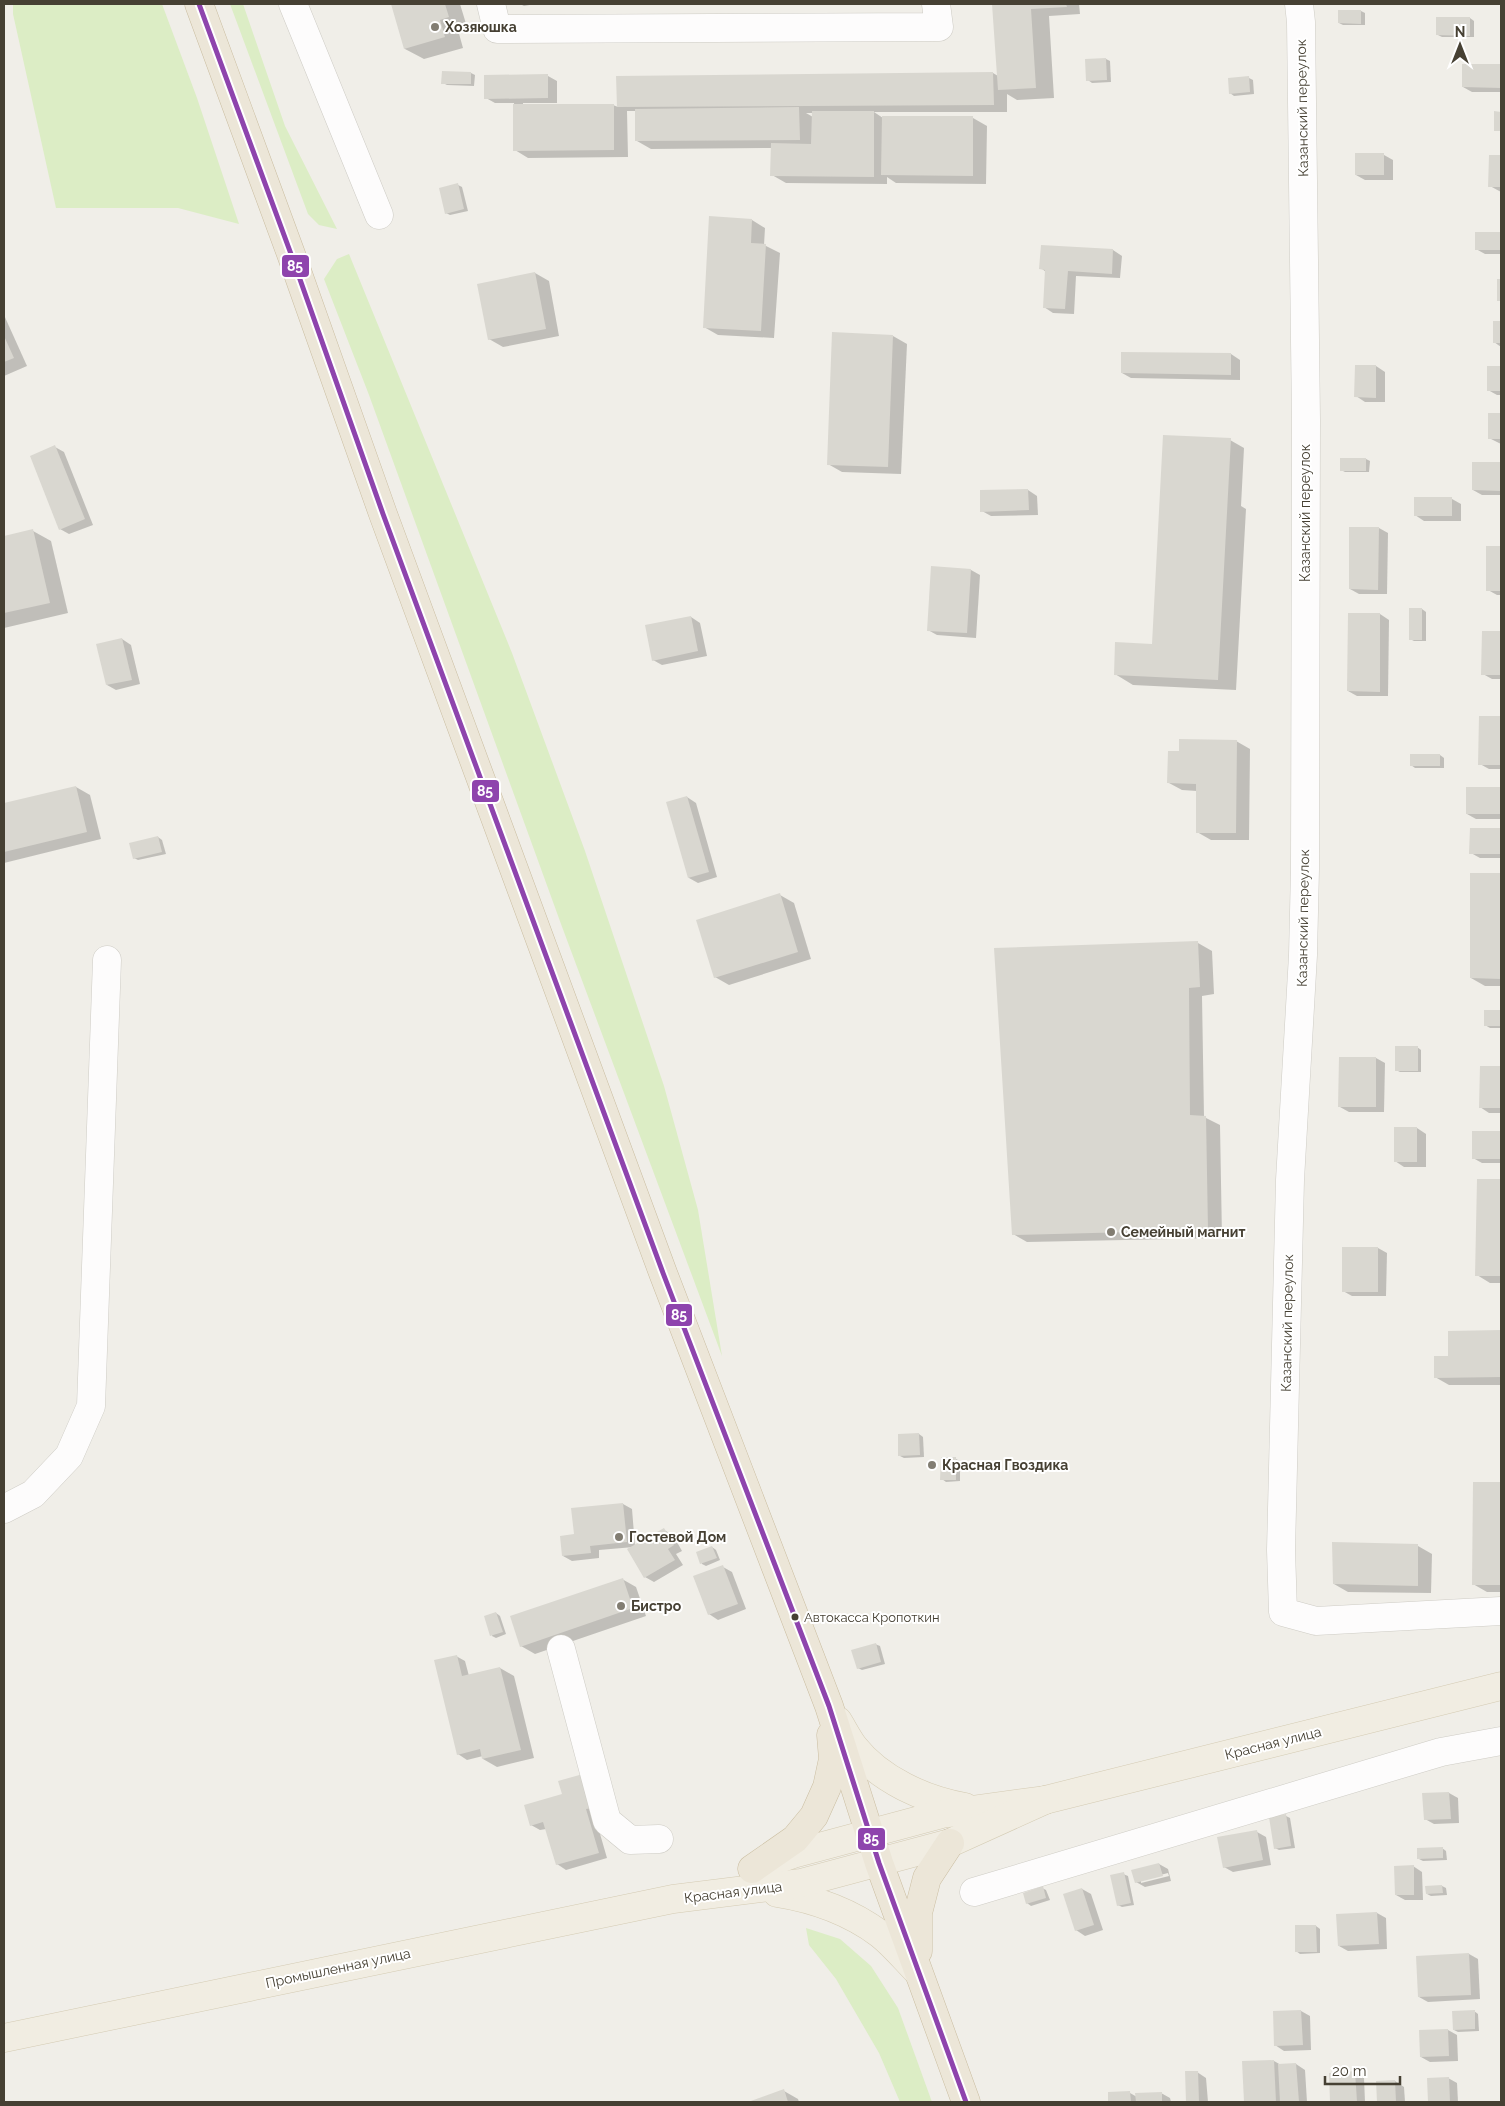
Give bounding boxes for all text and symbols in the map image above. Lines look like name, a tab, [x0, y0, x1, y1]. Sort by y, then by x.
place label: Хозяюшка	[444, 19, 517, 35]
north arrow	[1435, 20, 1485, 70]
marker: Хозяюшка	[429, 21, 441, 33]
text: N	[1455, 24, 1465, 40]
street label: Казанский переулок	[1293, 39, 1311, 177]
line badge: 85	[281, 254, 310, 278]
text: 85	[287, 258, 303, 274]
street label: Казанский переулок	[1297, 444, 1313, 582]
line badge: 85	[471, 779, 500, 803]
text: 85	[477, 783, 493, 799]
street label: Казанский переулок	[1294, 849, 1312, 987]
place label: Семейный магнит	[1121, 1224, 1245, 1240]
marker: Семейный магнит	[1105, 1226, 1117, 1238]
street label: Казанский переулок	[1278, 1254, 1296, 1392]
line badge: 85	[665, 1303, 693, 1327]
text: 85	[671, 1307, 687, 1323]
place label: Красная Гвоздика	[942, 1457, 1068, 1473]
marker: Красная Гвоздика	[926, 1459, 938, 1471]
place label: Гостевой Дом	[629, 1529, 726, 1545]
marker: Гостевой Дом	[613, 1531, 625, 1543]
place label: Бистро	[631, 1598, 682, 1614]
marker: Бистро	[615, 1600, 627, 1612]
place label: Автокасса Кропоткин	[804, 1610, 939, 1625]
marker: Автокасса Кропоткин	[790, 1612, 800, 1622]
street label: Красная улица	[1223, 1723, 1323, 1763]
line badge: 85	[857, 1827, 886, 1851]
text: 85	[863, 1831, 879, 1847]
street label: Красная улица	[683, 1878, 783, 1906]
street label: Промышленная улица	[264, 1945, 412, 1991]
scale bar	[1325, 2054, 1400, 2086]
text: 20 m	[1332, 2062, 1367, 2080]

